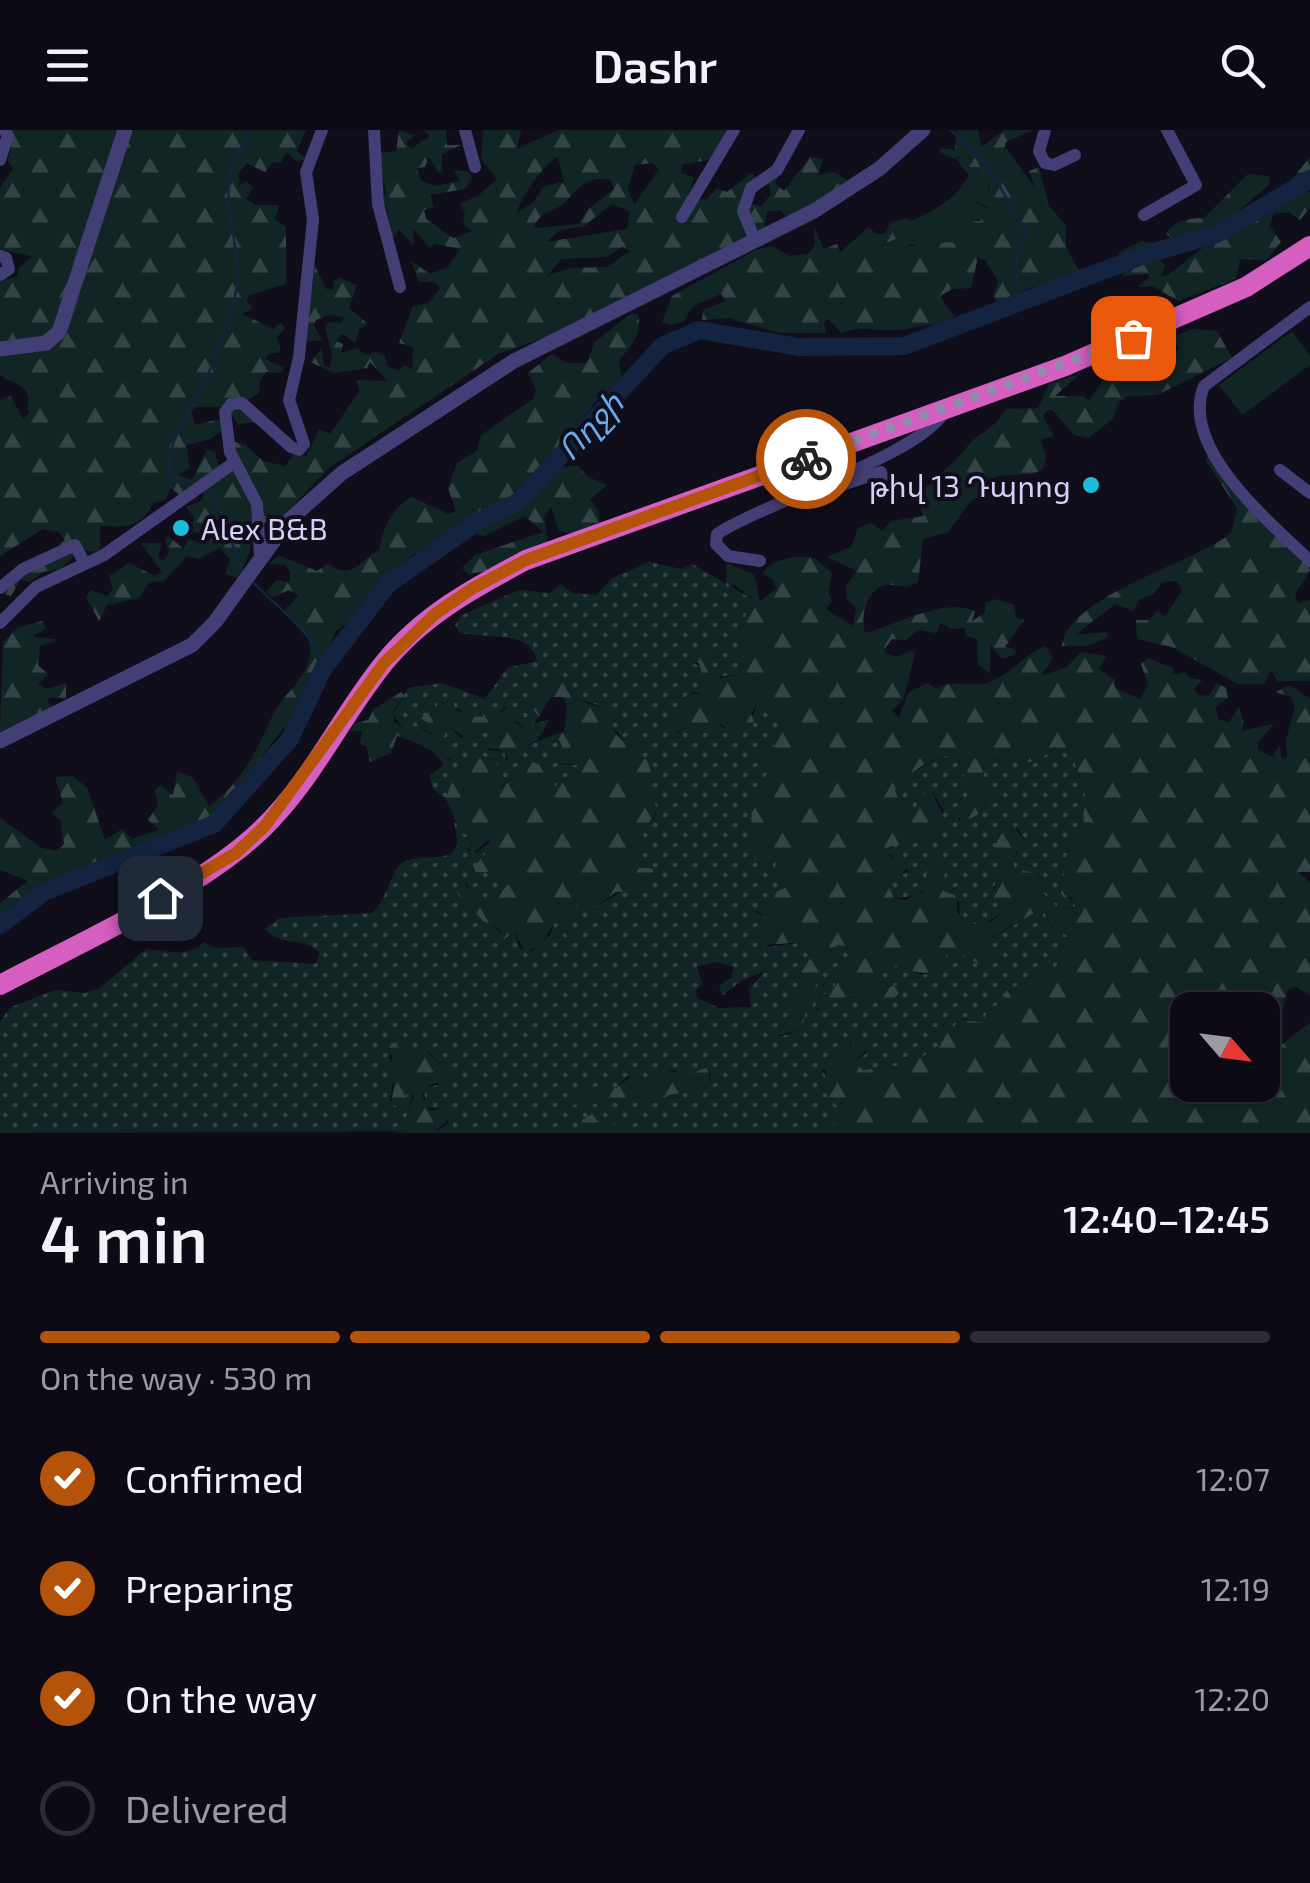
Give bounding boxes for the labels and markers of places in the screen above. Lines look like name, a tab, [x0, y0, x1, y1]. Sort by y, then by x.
pin	[1091, 296, 1176, 381]
place label: թիվ 13 Դպրոց	[869, 467, 1071, 504]
marker: թիվ 13 Դպրոց	[1080, 474, 1102, 496]
place label: Alex B&B	[201, 510, 328, 546]
marker: Alex B&B	[170, 517, 192, 539]
pin	[118, 856, 203, 941]

